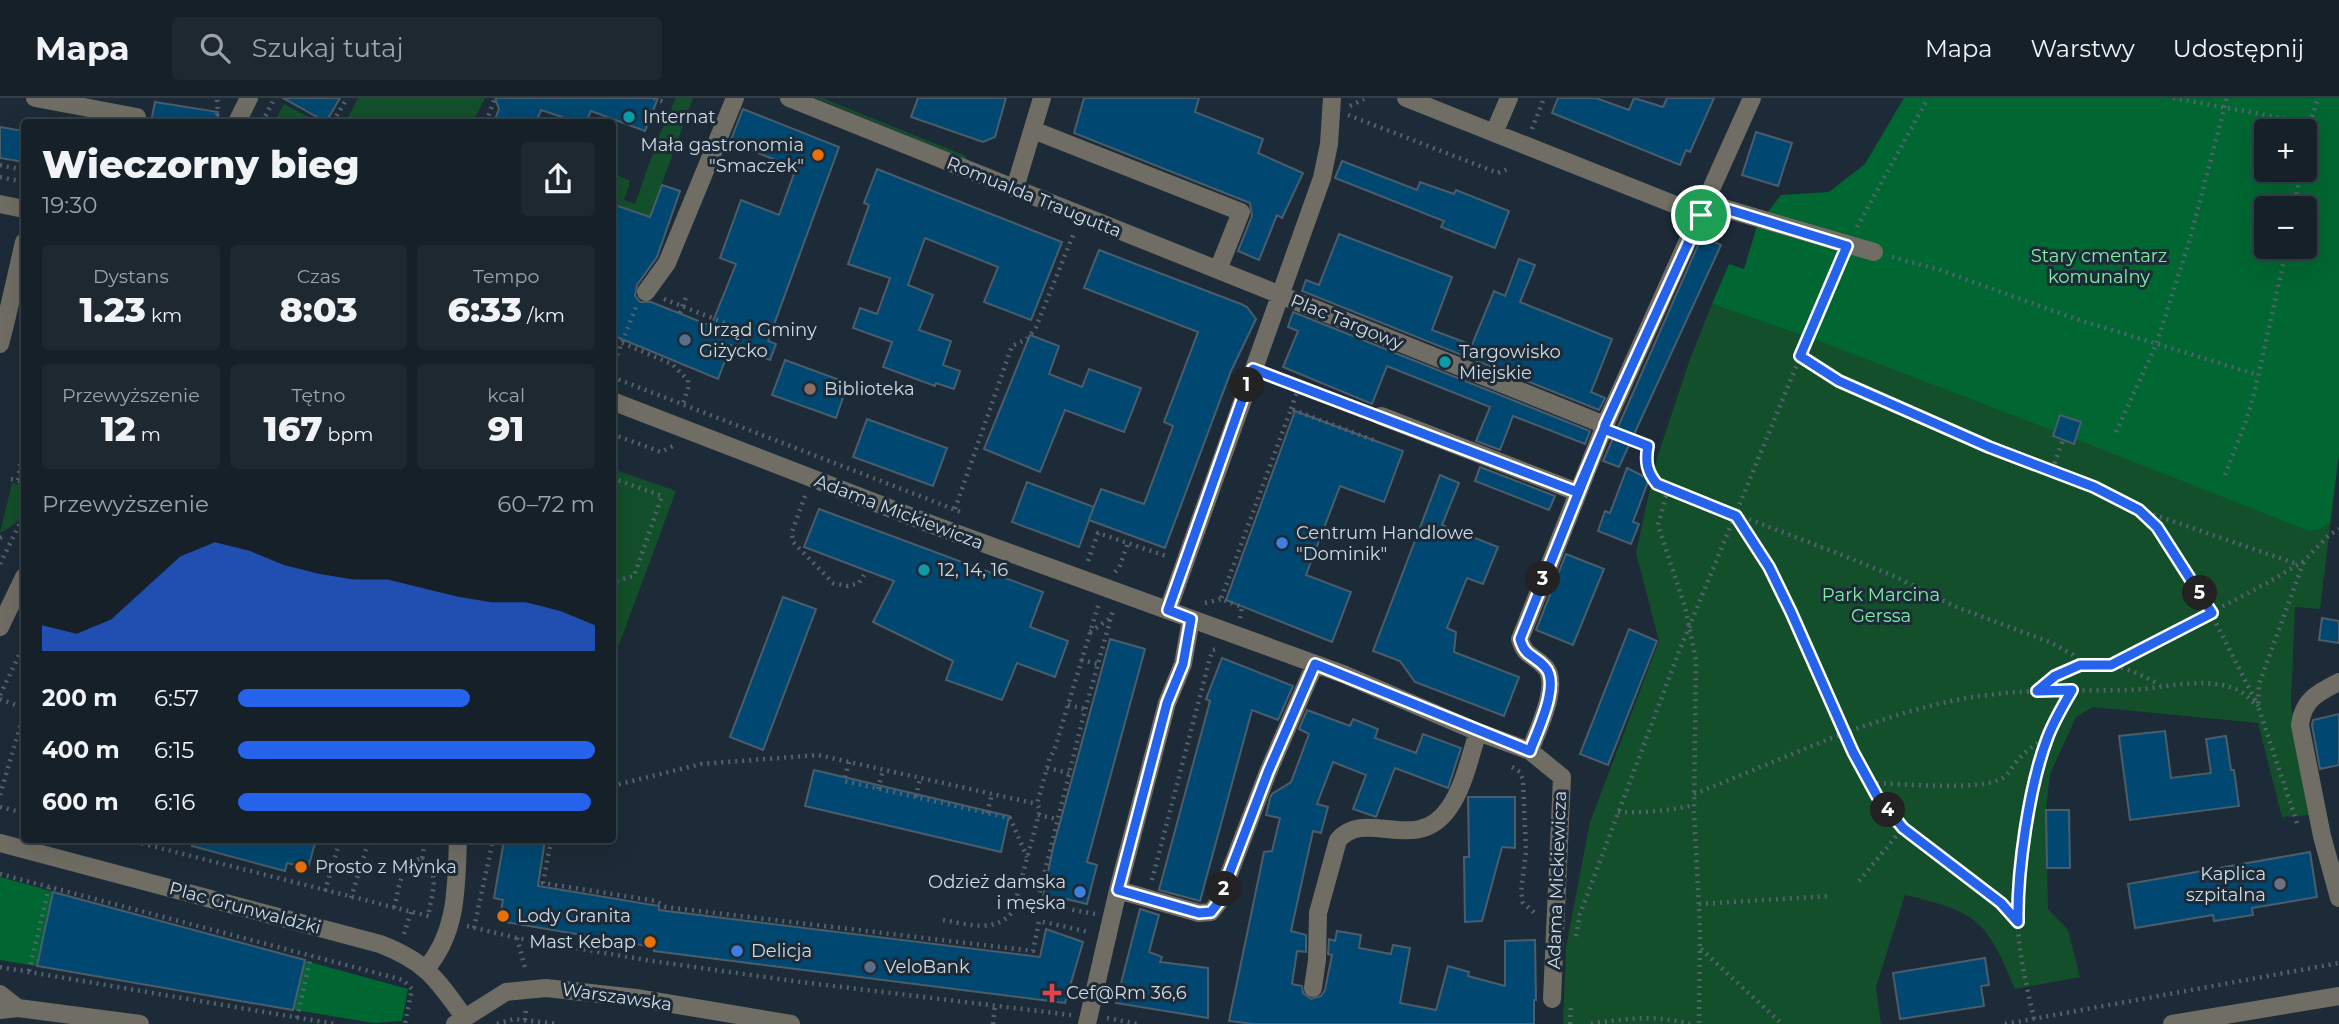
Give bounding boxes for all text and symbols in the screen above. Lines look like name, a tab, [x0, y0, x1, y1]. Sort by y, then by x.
search box	[172, 17, 662, 80]
text: Mapa	[35, 28, 130, 68]
icon: search	[196, 29, 234, 67]
text: Szukaj tutaj	[252, 32, 404, 64]
text: Mapa	[1925, 34, 1992, 63]
text: Warstwy	[2030, 34, 2135, 63]
text: Udostępnij	[2173, 34, 2304, 63]
place label: Internat	[643, 106, 716, 128]
marker: Internat	[621, 109, 637, 125]
map controls	[2254, 119, 2317, 259]
button: +	[2254, 119, 2317, 182]
place label: Mała gastronomia "Smaczek"	[641, 134, 804, 177]
text: Wieczorny bieg	[42, 141, 359, 188]
button: share	[521, 142, 595, 216]
marker: Mała gastronomia "Smaczek"	[810, 147, 826, 163]
street label: Romualda Traugutta	[943, 152, 1125, 242]
pin	[1671, 185, 1731, 245]
text: 19:30	[42, 191, 97, 219]
icon: arrive	[1682, 196, 1720, 234]
button: −	[2254, 196, 2317, 259]
park label: Stary cmentarz komunalny	[2031, 245, 2167, 288]
text: Dystans	[93, 265, 169, 288]
text: Czas	[297, 265, 340, 288]
text: Tempo	[473, 265, 539, 288]
text: 1.23	[79, 288, 146, 331]
text: 8:03	[279, 288, 358, 331]
text: 6:33	[447, 288, 522, 331]
street label: Plac Targowy	[1287, 289, 1407, 355]
text: km	[146, 304, 182, 327]
text: /km	[522, 304, 565, 327]
place label: Urząd Gminy Giżycko	[699, 319, 817, 362]
marker: Urząd Gminy Giżycko	[677, 332, 693, 348]
place label: Targowisko Miejskie	[1459, 341, 1561, 384]
marker: Targowisko Miejskie	[1437, 354, 1453, 370]
pin: 1	[1230, 368, 1264, 402]
text: 1	[1243, 373, 1250, 396]
place label: Biblioteka	[824, 378, 915, 400]
marker: Biblioteka	[802, 381, 818, 397]
text: Przewyższenie	[62, 384, 200, 407]
text: Tętno	[292, 384, 345, 407]
text: kcal	[487, 384, 525, 407]
text: 12	[101, 407, 136, 450]
text: 167	[264, 407, 323, 450]
text: 91	[488, 407, 524, 450]
text: m	[136, 423, 161, 446]
text: bpm	[323, 423, 373, 446]
street label: Adama Mickiewicza	[812, 470, 986, 554]
text: Przewyższenie	[42, 490, 209, 518]
text: 60–72 m	[497, 490, 595, 518]
place label: Centrum Handlowe "Dominik"	[1296, 522, 1474, 565]
marker: Centrum Handlowe "Dominik"	[1274, 535, 1290, 551]
place label: 12, 14, 16	[938, 559, 1008, 581]
pin: 3	[1526, 561, 1560, 596]
marker: 12, 14, 16	[916, 562, 932, 578]
text: 3	[1537, 567, 1548, 590]
pin: 5	[2182, 575, 2218, 610]
text: 5	[2194, 581, 2205, 604]
park label: Park Marcina Gerssa	[1822, 584, 1940, 627]
text: 200 m	[42, 684, 117, 712]
text: 6:57	[154, 684, 199, 712]
text: 400 m	[42, 736, 120, 764]
text: 6:15	[154, 736, 194, 764]
text: 600 m	[42, 788, 119, 816]
text: 6:16	[154, 788, 195, 816]
street label: Adama Mickiewicza	[1543, 790, 1571, 970]
pin: 4	[1870, 792, 1906, 828]
text: 4	[1881, 798, 1894, 821]
place label: Prosto z Młynka	[315, 856, 457, 878]
marker: Prosto z Młynka	[293, 859, 309, 875]
place label: Kaplica szpitalna	[2186, 863, 2266, 906]
place label: Odzież damska i męska	[928, 871, 1066, 914]
pin: 2	[1206, 872, 1242, 906]
marker: Kaplica szpitalna	[2272, 876, 2288, 892]
street label: Plac Grunwaldzki	[167, 877, 323, 939]
text: 2	[1218, 877, 1229, 900]
marker: Odzież damska i męska	[1072, 884, 1088, 900]
place label: Lody Granita	[517, 905, 631, 927]
marker: Lody Granita	[495, 908, 511, 924]
place label: Mast Kebap	[529, 931, 636, 953]
marker: Mast Kebap	[642, 934, 658, 950]
place label: Delicja	[751, 940, 812, 962]
marker: Delicja	[729, 943, 745, 959]
place label: VeloBank	[884, 956, 970, 978]
marker: VeloBank	[862, 959, 878, 975]
street label: Warszawska	[561, 978, 673, 1016]
place label: Cef@Rm 36,6	[1066, 982, 1187, 1004]
marker: Cef@Rm 36,6	[1044, 985, 1060, 1001]

